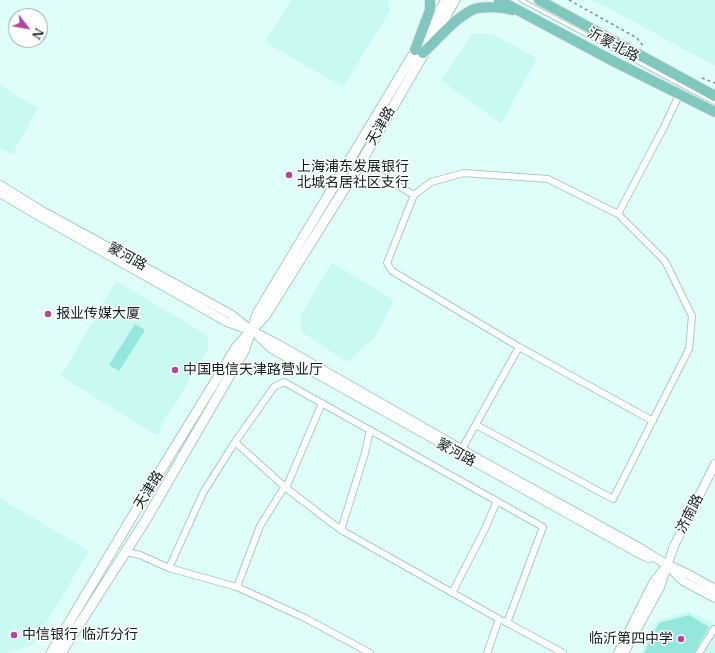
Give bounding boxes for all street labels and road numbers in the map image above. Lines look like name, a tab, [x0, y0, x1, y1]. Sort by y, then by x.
street label: 沂蒙北路	[584, 24, 642, 66]
street label: 天津路	[363, 104, 399, 148]
street label: 蒙河路	[105, 239, 149, 275]
street label: 蒙河路	[434, 435, 478, 471]
street label: 天津路	[131, 468, 167, 512]
street label: 济南路	[673, 491, 707, 537]

